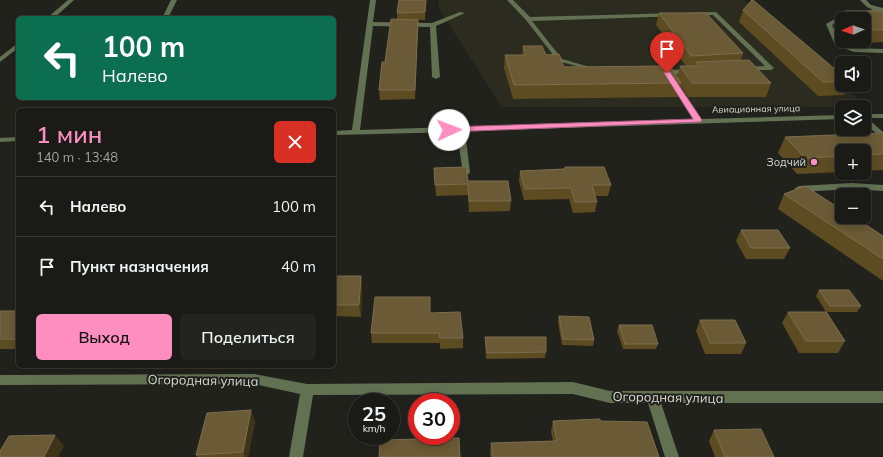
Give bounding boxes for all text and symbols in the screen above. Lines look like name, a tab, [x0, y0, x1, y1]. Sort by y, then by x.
north arrow	[835, 12, 871, 48]
map controls	[835, 12, 871, 224]
text: 100 m	[102, 29, 185, 64]
icon: left	[36, 32, 88, 84]
pin	[650, 32, 684, 73]
icon: arrive	[656, 38, 678, 60]
button: sound	[835, 56, 871, 92]
text: Налево	[102, 64, 168, 87]
button: layers	[835, 100, 871, 136]
street label: Авиационная улица	[712, 102, 800, 116]
position arrow	[428, 109, 470, 151]
text: 1 мин	[36, 119, 102, 149]
button: close	[274, 121, 316, 163]
button: +	[835, 144, 871, 180]
text: 140 m · 13:48	[36, 149, 118, 165]
place label: Зодчий	[766, 155, 806, 169]
marker: Зодчий	[809, 157, 819, 167]
button: −	[835, 188, 871, 224]
icon: left	[36, 196, 58, 218]
text: Налево	[70, 197, 126, 216]
text: 100 m	[272, 197, 316, 216]
icon: arrive	[36, 256, 58, 278]
text: Пункт назначения	[70, 257, 209, 276]
text: 40 m	[281, 257, 316, 276]
button: Выход	[36, 314, 172, 360]
button: Поделиться	[180, 314, 316, 360]
street label: Огородная улица	[147, 371, 259, 389]
street label: Огородная улица	[612, 388, 724, 406]
speed limit sign: 30	[408, 393, 460, 445]
text: 25	[362, 401, 386, 426]
text: km/h	[363, 422, 385, 435]

